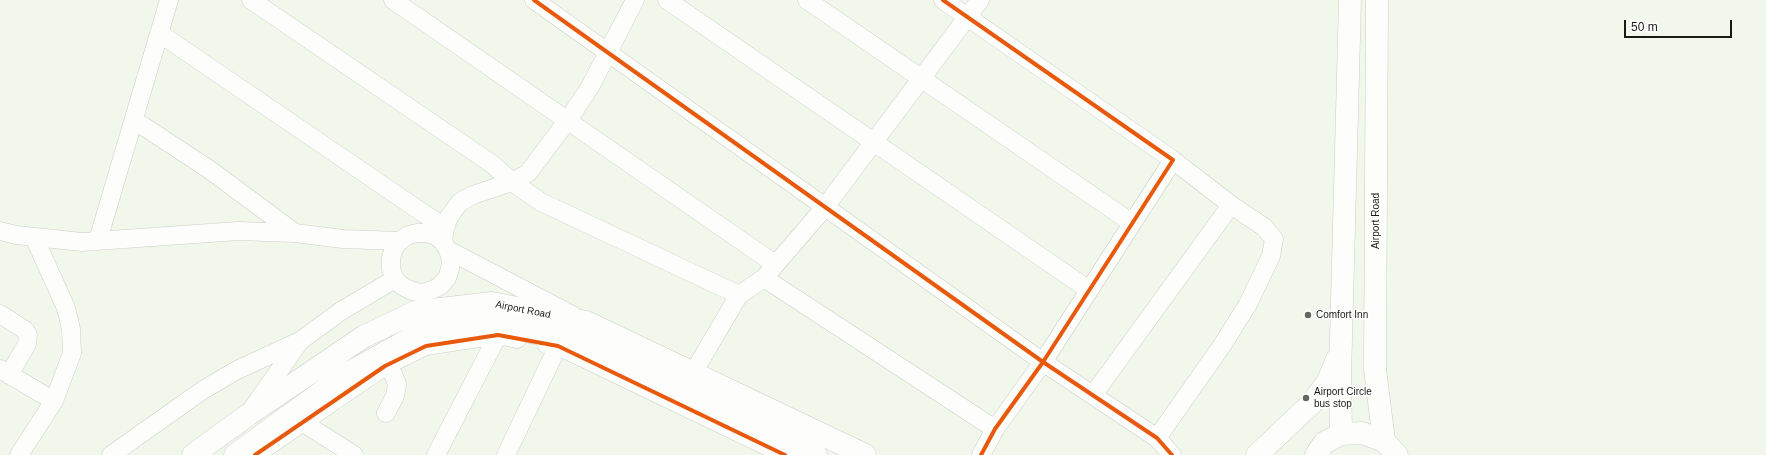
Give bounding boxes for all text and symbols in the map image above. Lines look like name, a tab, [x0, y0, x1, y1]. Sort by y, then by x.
scale bar	[1626, 12, 1734, 38]
text: 50 m	[1631, 20, 1658, 34]
street label: Airport Road	[1370, 193, 1382, 249]
street label: Airport Road	[494, 299, 552, 321]
place label: Comfort Inn	[1316, 309, 1368, 321]
marker: Comfort Inn	[1303, 310, 1313, 320]
place label: Airport Circle bus stop	[1314, 386, 1372, 410]
marker: Airport Circle bus stop	[1301, 393, 1311, 403]

